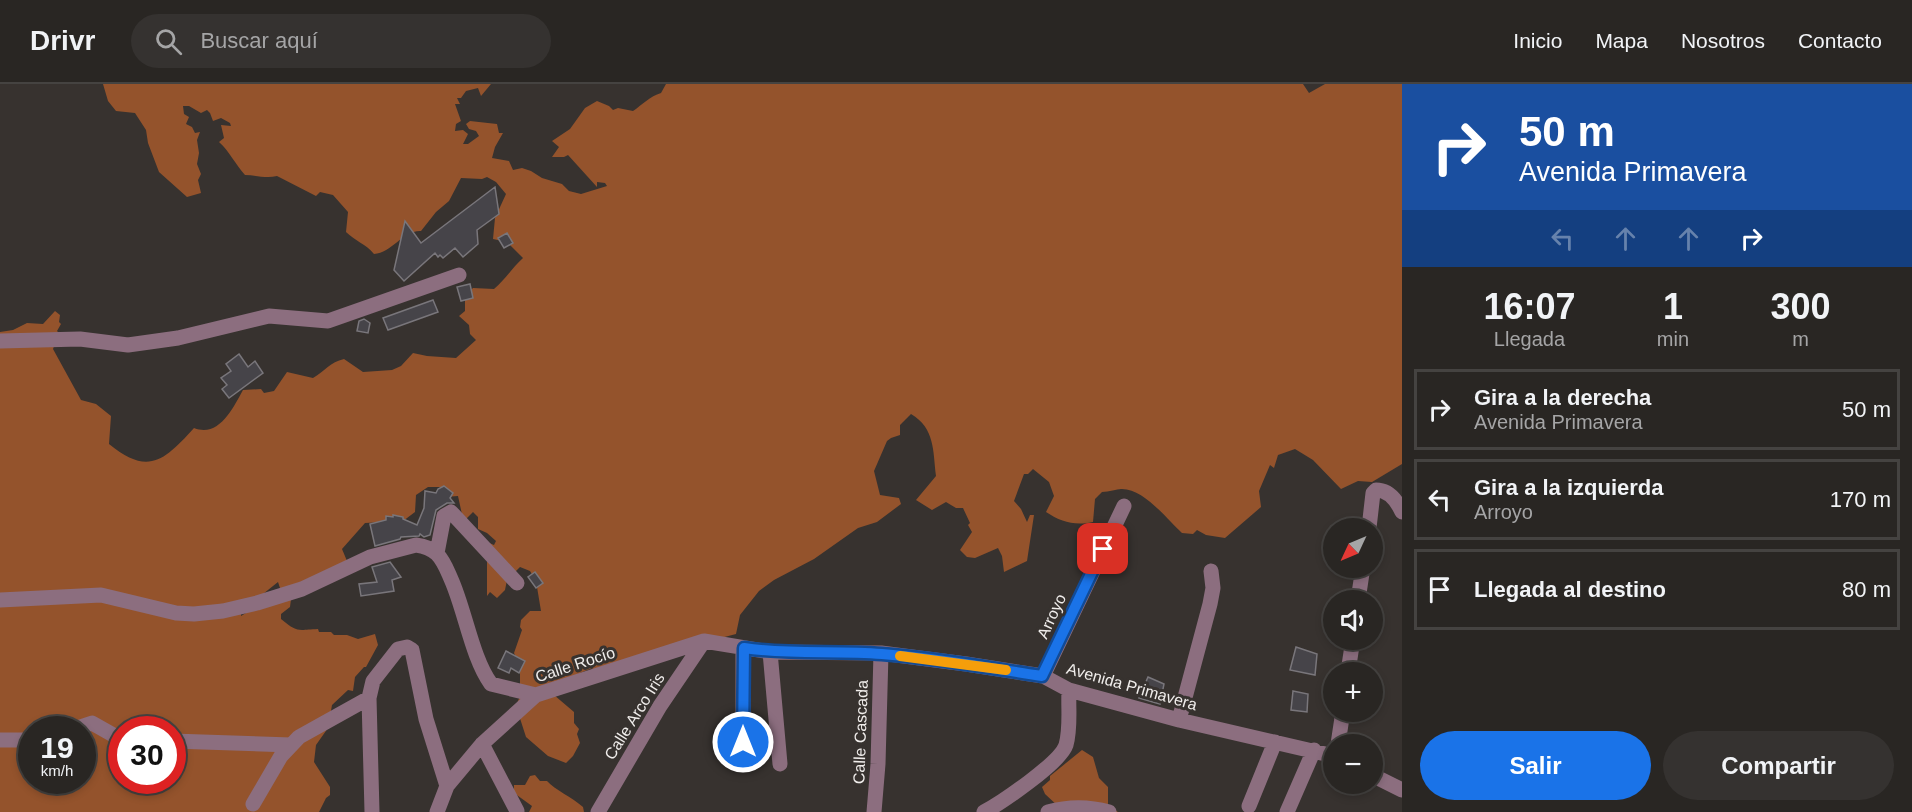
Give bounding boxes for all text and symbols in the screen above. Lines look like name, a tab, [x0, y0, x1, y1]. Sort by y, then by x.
search box	[131, 14, 551, 68]
text: Drivr	[30, 25, 95, 56]
icon: search	[152, 25, 185, 58]
text: Buscar aquí	[200, 28, 318, 53]
text: Inicio	[1513, 29, 1562, 52]
text: Mapa	[1595, 29, 1648, 52]
text: Nosotros	[1681, 29, 1765, 52]
text: Contacto	[1798, 29, 1882, 52]
icon: right	[1420, 108, 1498, 186]
text: 50 m	[1519, 108, 1615, 155]
text: Avenida Primavera	[1519, 157, 1747, 187]
icon: left	[1546, 222, 1579, 255]
icon: ahead	[1609, 222, 1642, 255]
icon: ahead	[1672, 222, 1705, 255]
icon: right	[1735, 222, 1768, 255]
text: 16:07	[1483, 286, 1575, 327]
text: 1	[1663, 286, 1683, 327]
text: 300	[1770, 286, 1831, 327]
text: Llegada	[1494, 328, 1565, 350]
text: min	[1657, 328, 1689, 350]
text: m	[1792, 328, 1809, 350]
text: Gira a la derecha	[1474, 385, 1651, 410]
icon: right	[1423, 393, 1456, 426]
text: 50 m	[1842, 397, 1891, 422]
text: Avenida Primavera	[1474, 411, 1643, 433]
text: Gira a la izquierda	[1474, 475, 1664, 500]
icon: left	[1423, 483, 1456, 516]
text: 170 m	[1830, 487, 1891, 512]
text: Arroyo	[1474, 501, 1533, 523]
north arrow	[1323, 518, 1383, 578]
map controls	[1323, 518, 1383, 794]
pin	[1077, 523, 1128, 574]
icon: arrive	[1086, 532, 1119, 565]
icon: arrive	[1423, 573, 1456, 606]
text: Llegada al destino	[1474, 577, 1666, 602]
text: 80 m	[1842, 577, 1891, 602]
button: sound	[1323, 590, 1383, 650]
street label: Arroyo	[1034, 591, 1069, 641]
street label: Calle Rocío	[533, 644, 617, 685]
street label: Avenida Primavera	[1065, 660, 1199, 713]
button: +	[1323, 662, 1383, 722]
street label: Calle Arco Iris	[601, 670, 668, 763]
street label: Calle Cascada	[850, 680, 871, 784]
position arrow	[711, 710, 775, 774]
speed limit sign: 30	[108, 716, 186, 794]
text: 19	[40, 731, 74, 764]
button: Salir	[1420, 731, 1651, 800]
button: Compartir	[1663, 731, 1894, 800]
button: −	[1323, 734, 1383, 794]
text: km/h	[41, 762, 73, 779]

